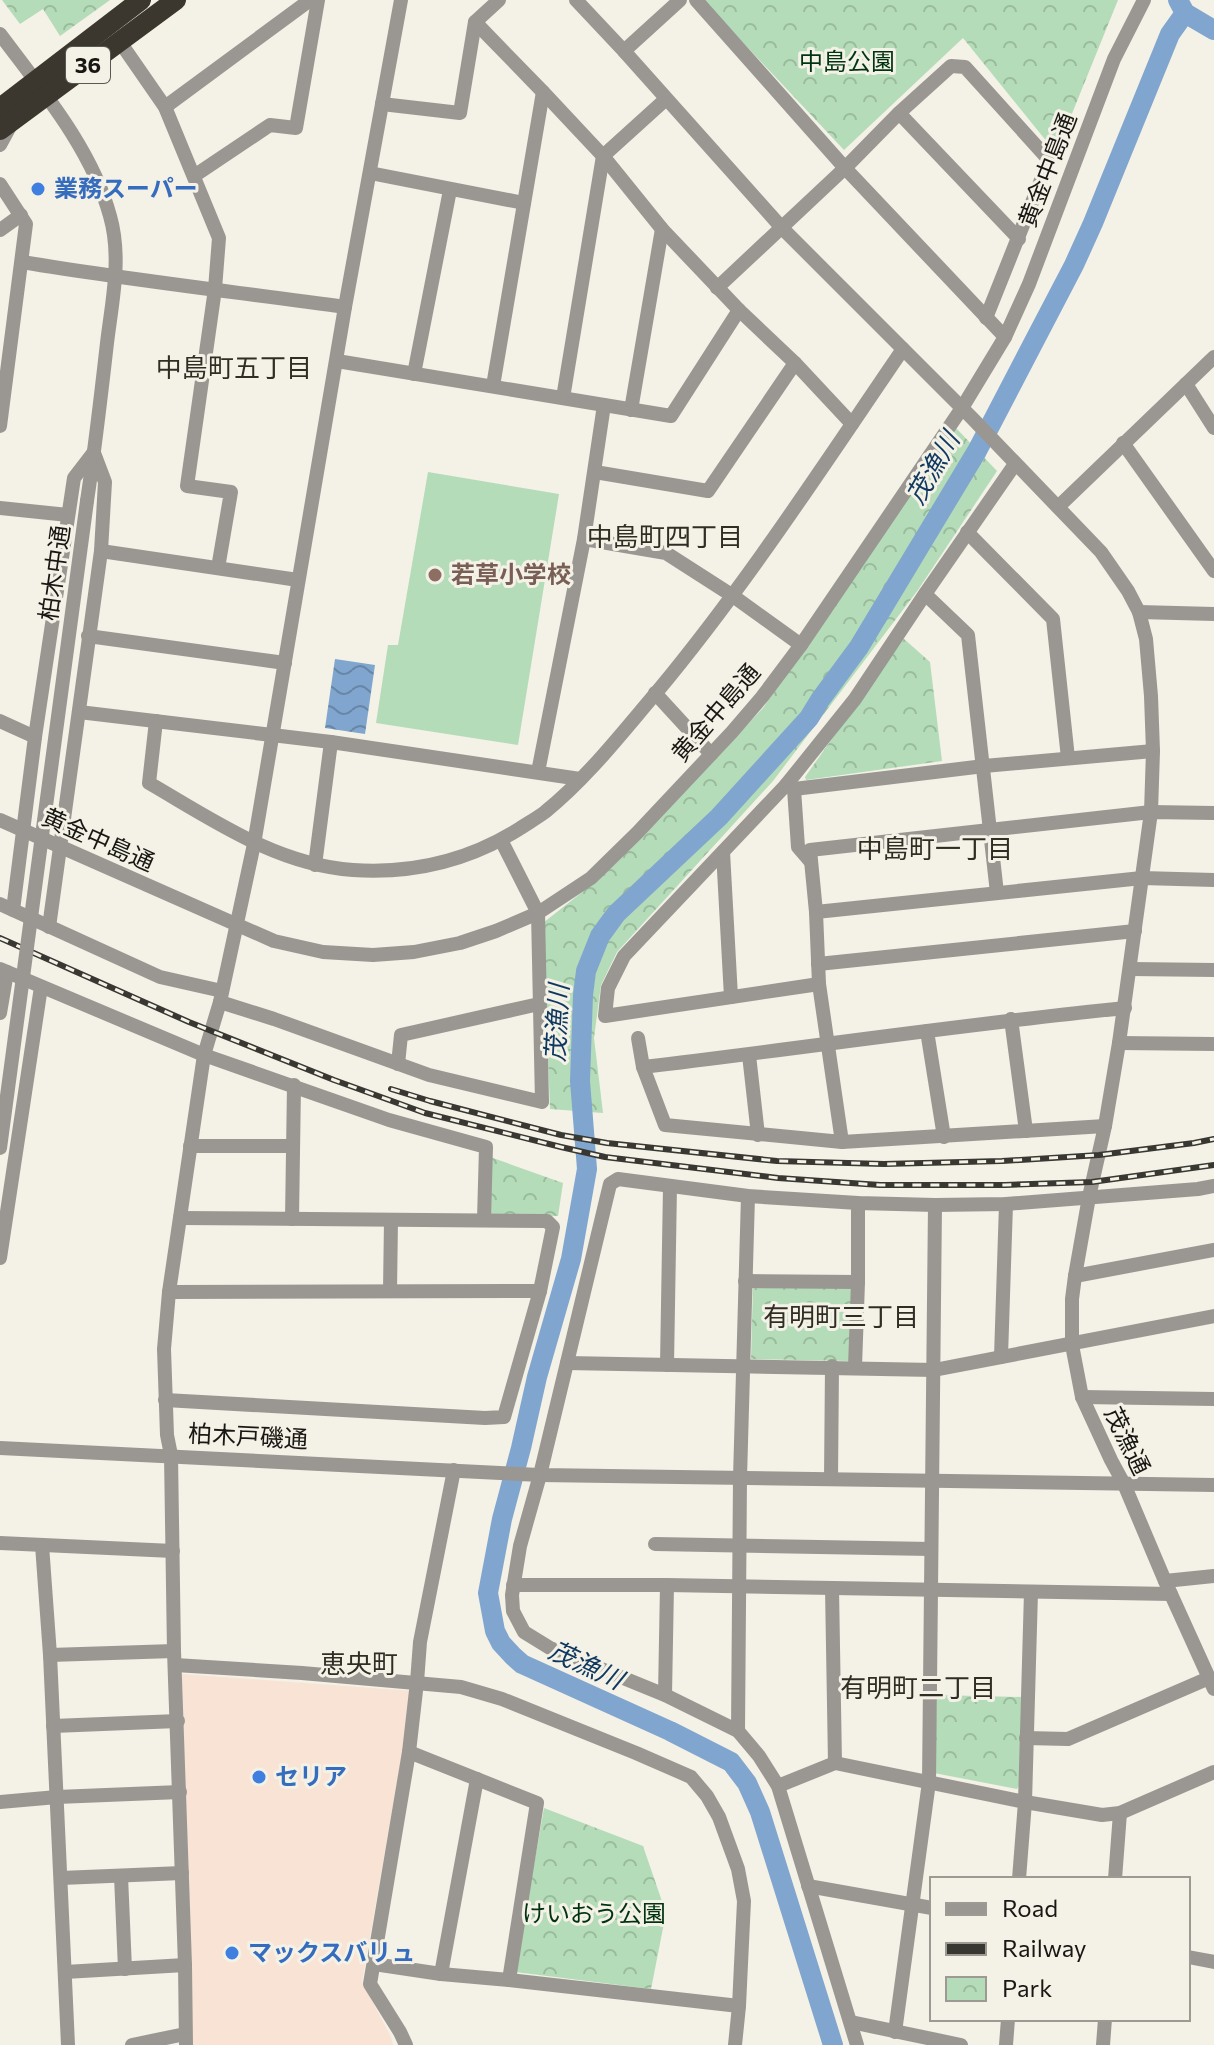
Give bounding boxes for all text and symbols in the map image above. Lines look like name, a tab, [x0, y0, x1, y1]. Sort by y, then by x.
park label: 中島公園	[799, 46, 895, 75]
road number: 36	[66, 47, 110, 83]
street label: 黄金中島通	[1012, 108, 1082, 231]
place label: 業務スーパー	[54, 173, 198, 202]
marker: 業務スーパー	[29, 180, 47, 198]
district label: 中島町五丁目	[156, 351, 312, 382]
water label: 茂漁川	[899, 423, 966, 509]
district label: 中島町四丁目	[587, 520, 743, 551]
street label: 柏木中通	[32, 523, 75, 622]
place label: 若草小学校	[451, 559, 571, 588]
marker: 若草小学校	[426, 566, 444, 584]
street label: 黄金中島通	[665, 657, 765, 767]
street label: 黄金中島通	[38, 801, 159, 876]
district label: 中島町一丁目	[857, 832, 1013, 863]
water label: 茂漁川	[538, 980, 573, 1063]
district label: 有明町三丁目	[763, 1300, 919, 1331]
street label: 茂漁通	[1100, 1402, 1157, 1479]
street label: 柏木戸磯通	[187, 1418, 309, 1453]
water label: 茂漁川	[545, 1633, 631, 1695]
district label: 恵央町	[320, 1647, 398, 1678]
district label: 有明町二丁目	[840, 1671, 996, 1702]
place label: セリア	[275, 1761, 347, 1790]
marker: セリア	[250, 1768, 268, 1786]
legend	[930, 1877, 1190, 2021]
text: Road	[1002, 1893, 1058, 1922]
park label: けいおう公園	[522, 1898, 666, 1927]
text: Railway	[1002, 1933, 1087, 1962]
place label: マックスバリュ	[248, 1937, 415, 1966]
marker: マックスバリュ	[223, 1944, 241, 1962]
text: Park	[1002, 1973, 1052, 2002]

